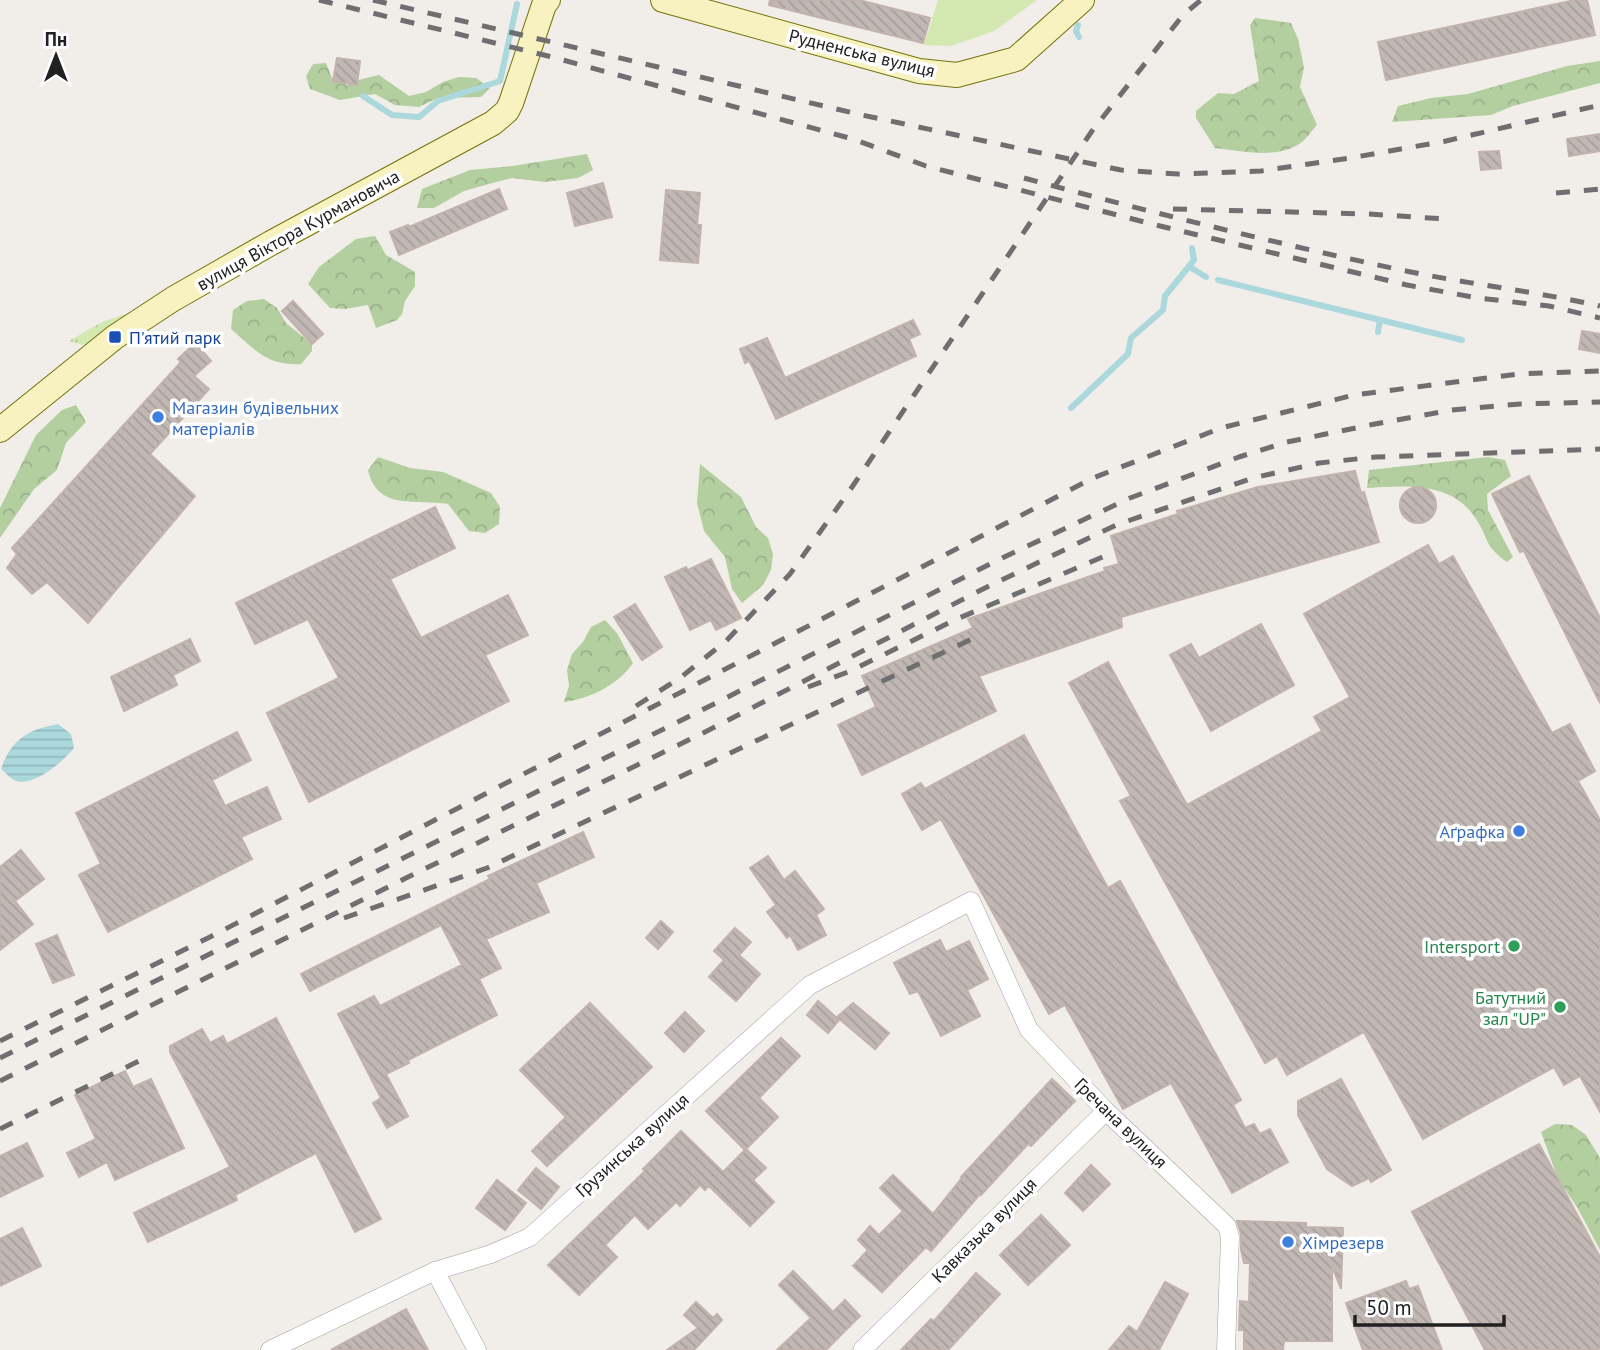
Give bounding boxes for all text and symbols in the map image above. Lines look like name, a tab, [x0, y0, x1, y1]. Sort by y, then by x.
north arrow	[21, 21, 91, 91]
street label: Рудненська вулиця	[787, 24, 937, 82]
text: Пн	[45, 27, 67, 51]
street label: вулиця Віктора Курмановича	[192, 164, 404, 296]
place label: П'ятий парк	[129, 326, 222, 349]
marker: П'ятий парк	[107, 329, 123, 345]
place label: Магазин будівельних матеріалів	[172, 396, 339, 440]
marker: Магазин будівельних матеріалів	[150, 409, 166, 425]
place label: Аґрафка	[1439, 820, 1505, 843]
marker: Аґрафка	[1511, 823, 1527, 839]
place label: Intersport	[1424, 935, 1500, 958]
marker: Intersport	[1506, 938, 1522, 954]
place label: Батутний зал "UP"	[1475, 986, 1546, 1030]
marker: Батутний зал "UP"	[1552, 999, 1568, 1015]
street label: Гречана вулиця	[1070, 1073, 1172, 1173]
street label: Грузинська вулиця	[571, 1088, 693, 1202]
street label: Кавказька вулиця	[927, 1173, 1041, 1287]
place label: Хімрезерв	[1302, 1231, 1384, 1254]
marker: Хімрезерв	[1280, 1234, 1296, 1250]
scale bar	[1355, 1284, 1504, 1328]
text: 50 m	[1366, 1294, 1412, 1321]

